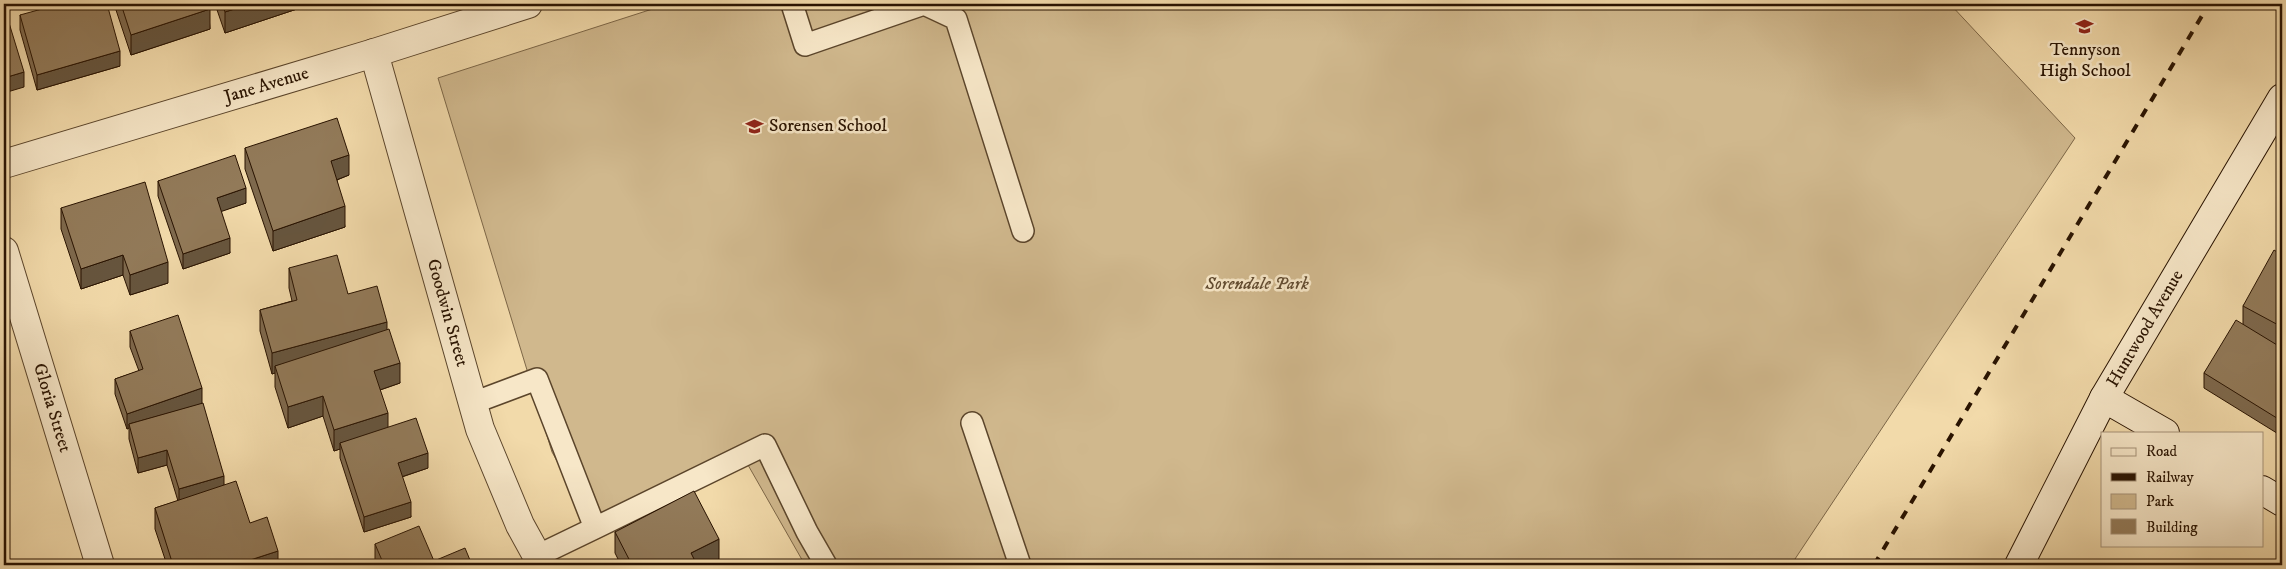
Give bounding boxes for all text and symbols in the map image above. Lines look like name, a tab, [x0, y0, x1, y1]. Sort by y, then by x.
school or university icon: Tennyson High School	[2075, 17, 2095, 37]
place label: Tennyson High School	[2039, 39, 2131, 82]
street label: Jane Avenue	[220, 62, 311, 109]
place label: Sorensen School	[769, 115, 887, 137]
school or university icon: Sorensen School	[745, 116, 765, 136]
street label: Goodwin Street	[422, 256, 473, 370]
street label: Huntwood Avenue	[2102, 266, 2188, 391]
park label: Sorendale Park	[1204, 273, 1309, 295]
street label: Gloria Street	[28, 361, 76, 455]
legend	[2101, 432, 2264, 546]
text: Road	[2146, 442, 2178, 461]
text: Railway	[2146, 468, 2194, 487]
text: Park	[2146, 492, 2175, 511]
text: Building	[2146, 518, 2198, 537]

